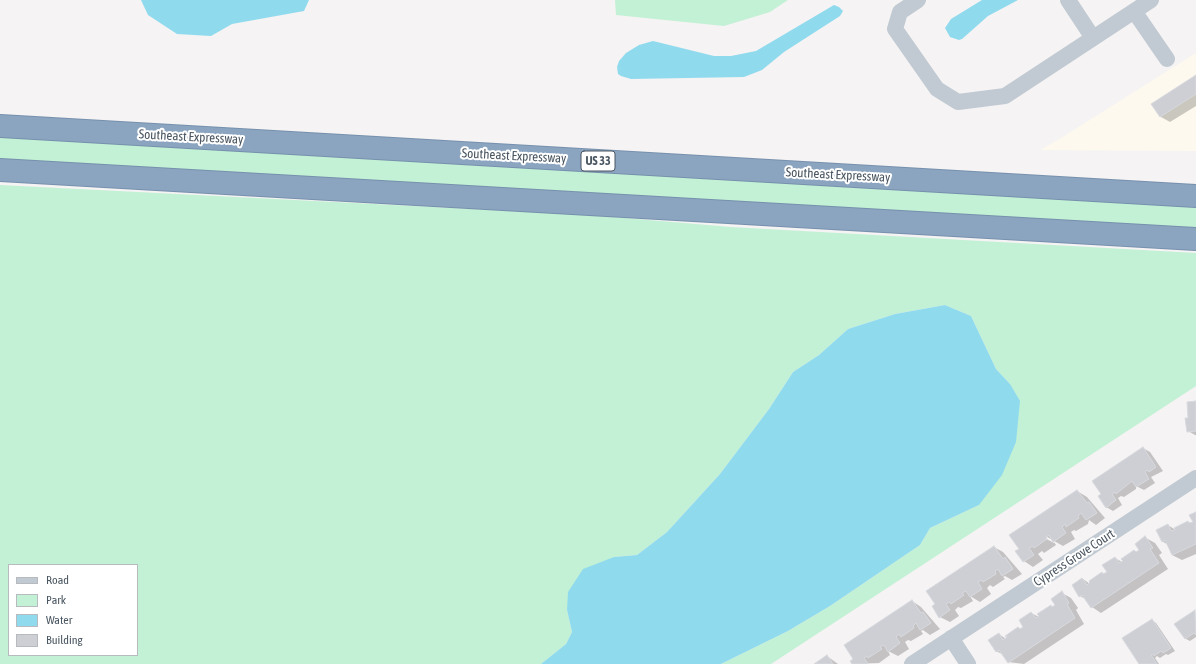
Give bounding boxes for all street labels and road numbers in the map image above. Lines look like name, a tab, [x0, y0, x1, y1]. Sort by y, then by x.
street label: Southeast Expressway	[138, 126, 244, 148]
street label: Southeast Expressway	[461, 145, 567, 167]
road number: US 33	[581, 151, 615, 171]
street label: Southeast Expressway	[785, 164, 891, 186]
street label: Cypress Grove Court	[1031, 526, 1117, 590]

